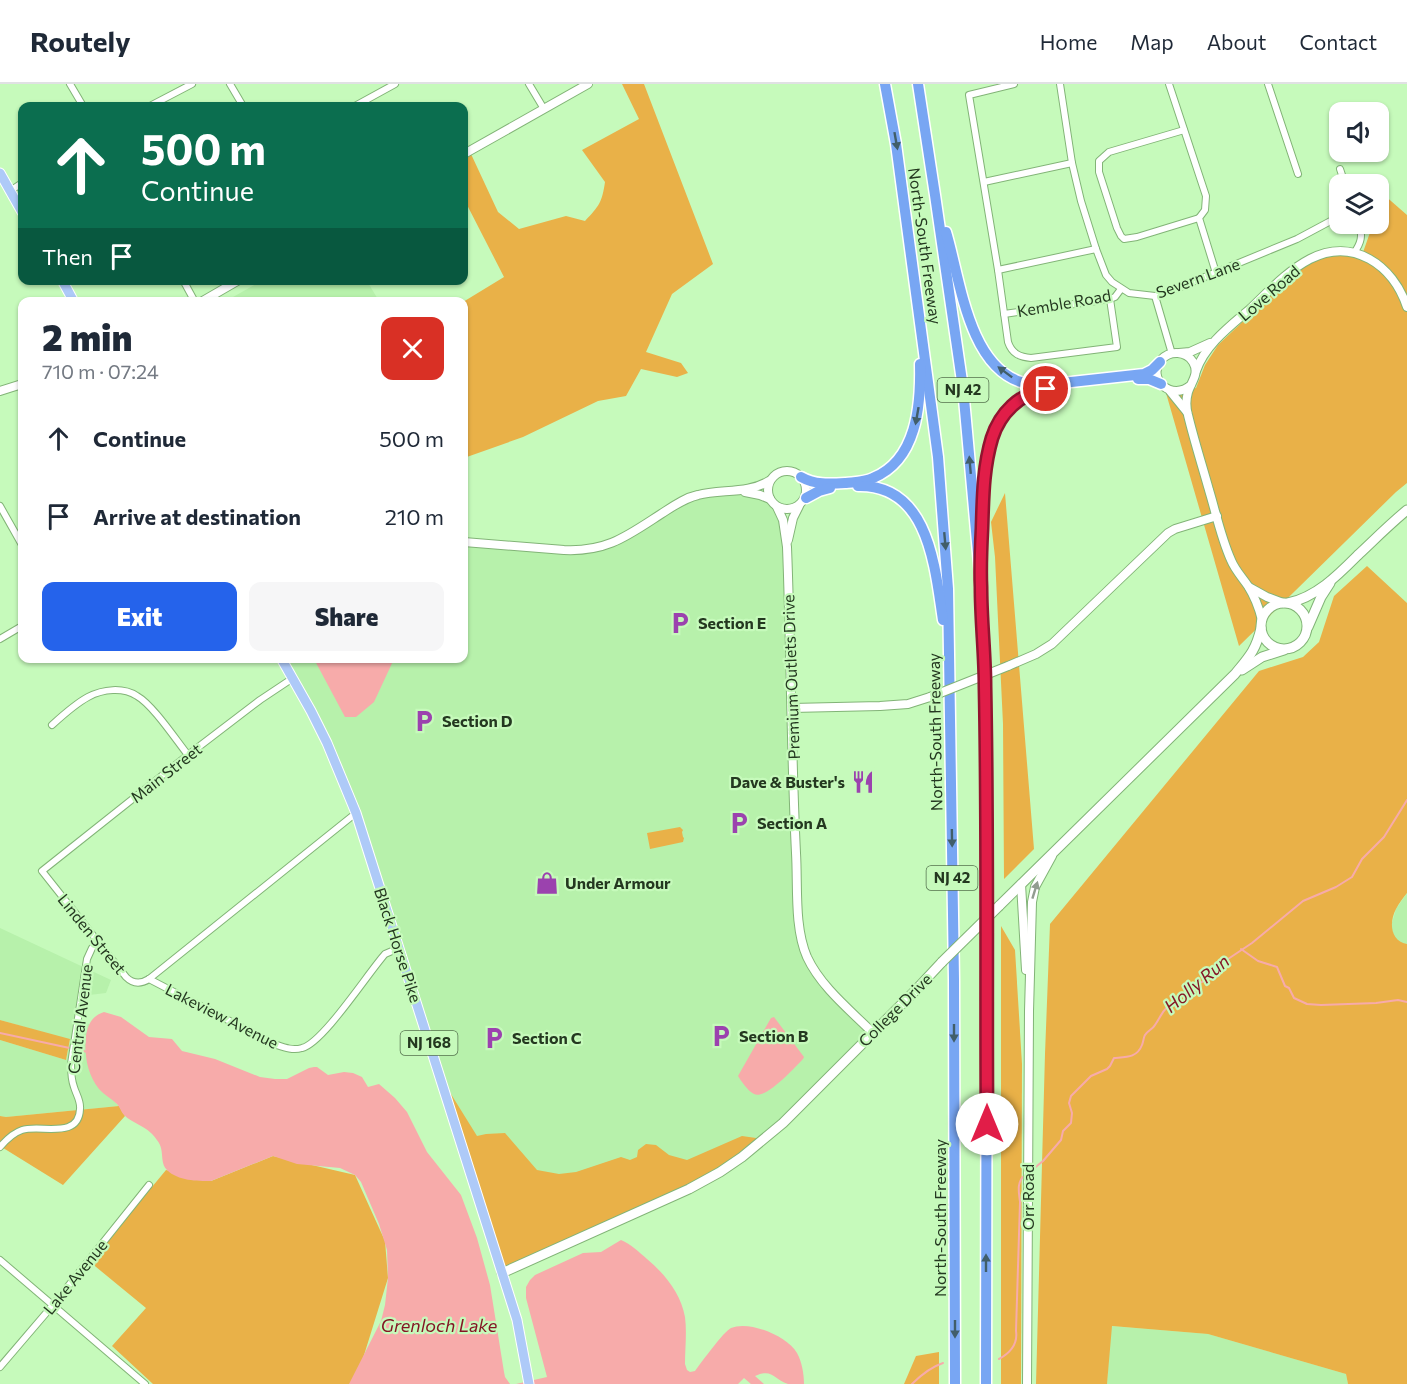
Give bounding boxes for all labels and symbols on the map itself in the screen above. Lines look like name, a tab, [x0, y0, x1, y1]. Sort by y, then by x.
one-way arrow	[892, 132, 901, 151]
street label: North-South Freeway	[905, 166, 946, 325]
street label: Severn Lane	[1153, 254, 1242, 301]
street label: Love Road	[1234, 261, 1303, 324]
street label: Kemble Road	[1016, 285, 1112, 320]
pin	[1020, 363, 1071, 414]
one-way arrow	[997, 366, 1013, 379]
road number: NJ 42	[938, 378, 988, 402]
one-way arrow	[912, 407, 921, 426]
one-way arrow	[965, 455, 975, 474]
one-way arrow	[940, 532, 949, 551]
street label: Premium Outlets Drive	[778, 594, 803, 760]
parking icon: Section E	[667, 610, 693, 636]
place label: Section E	[698, 613, 766, 632]
street label: North-South Freeway	[924, 653, 945, 811]
parking icon: Section D	[411, 708, 437, 734]
place label: Section D	[442, 711, 513, 730]
street label: Main Street	[126, 739, 205, 806]
restaurant icon: Dave & Buster's	[850, 769, 876, 795]
place label: Dave & Buster's	[730, 772, 845, 791]
parking icon: Section A	[726, 810, 752, 836]
place label: Section A	[757, 813, 828, 832]
one-way arrow	[947, 829, 957, 848]
road number: NJ 42	[926, 866, 978, 890]
shop icon: Under Armour	[534, 870, 560, 896]
place label: Under Armour	[565, 873, 671, 892]
one-way arrow	[1031, 881, 1040, 899]
street label: Black Horse Pike	[371, 885, 426, 1005]
street label: Linden Street	[54, 890, 131, 978]
water label: Holly Run	[1159, 950, 1233, 1017]
street label: Central Avenue	[63, 963, 96, 1075]
street label: College Drive	[854, 969, 935, 1050]
street label: Lakeview Avenue	[163, 979, 282, 1052]
parking icon: Section B	[708, 1023, 734, 1049]
one-way arrow	[949, 1024, 959, 1043]
parking icon: Section C	[481, 1025, 507, 1051]
place label: Section B	[739, 1026, 809, 1045]
place label: Section C	[512, 1028, 582, 1047]
road number: NJ 168	[400, 1031, 458, 1055]
position arrow	[955, 1092, 1019, 1156]
street label: North-South Freeway	[930, 1139, 949, 1297]
street label: Orr Road	[1018, 1164, 1037, 1230]
street label: Lake Avenue	[39, 1235, 111, 1318]
one-way arrow	[981, 1253, 991, 1272]
water label: Grenloch Lake	[381, 1314, 498, 1336]
one-way arrow	[950, 1320, 960, 1339]

